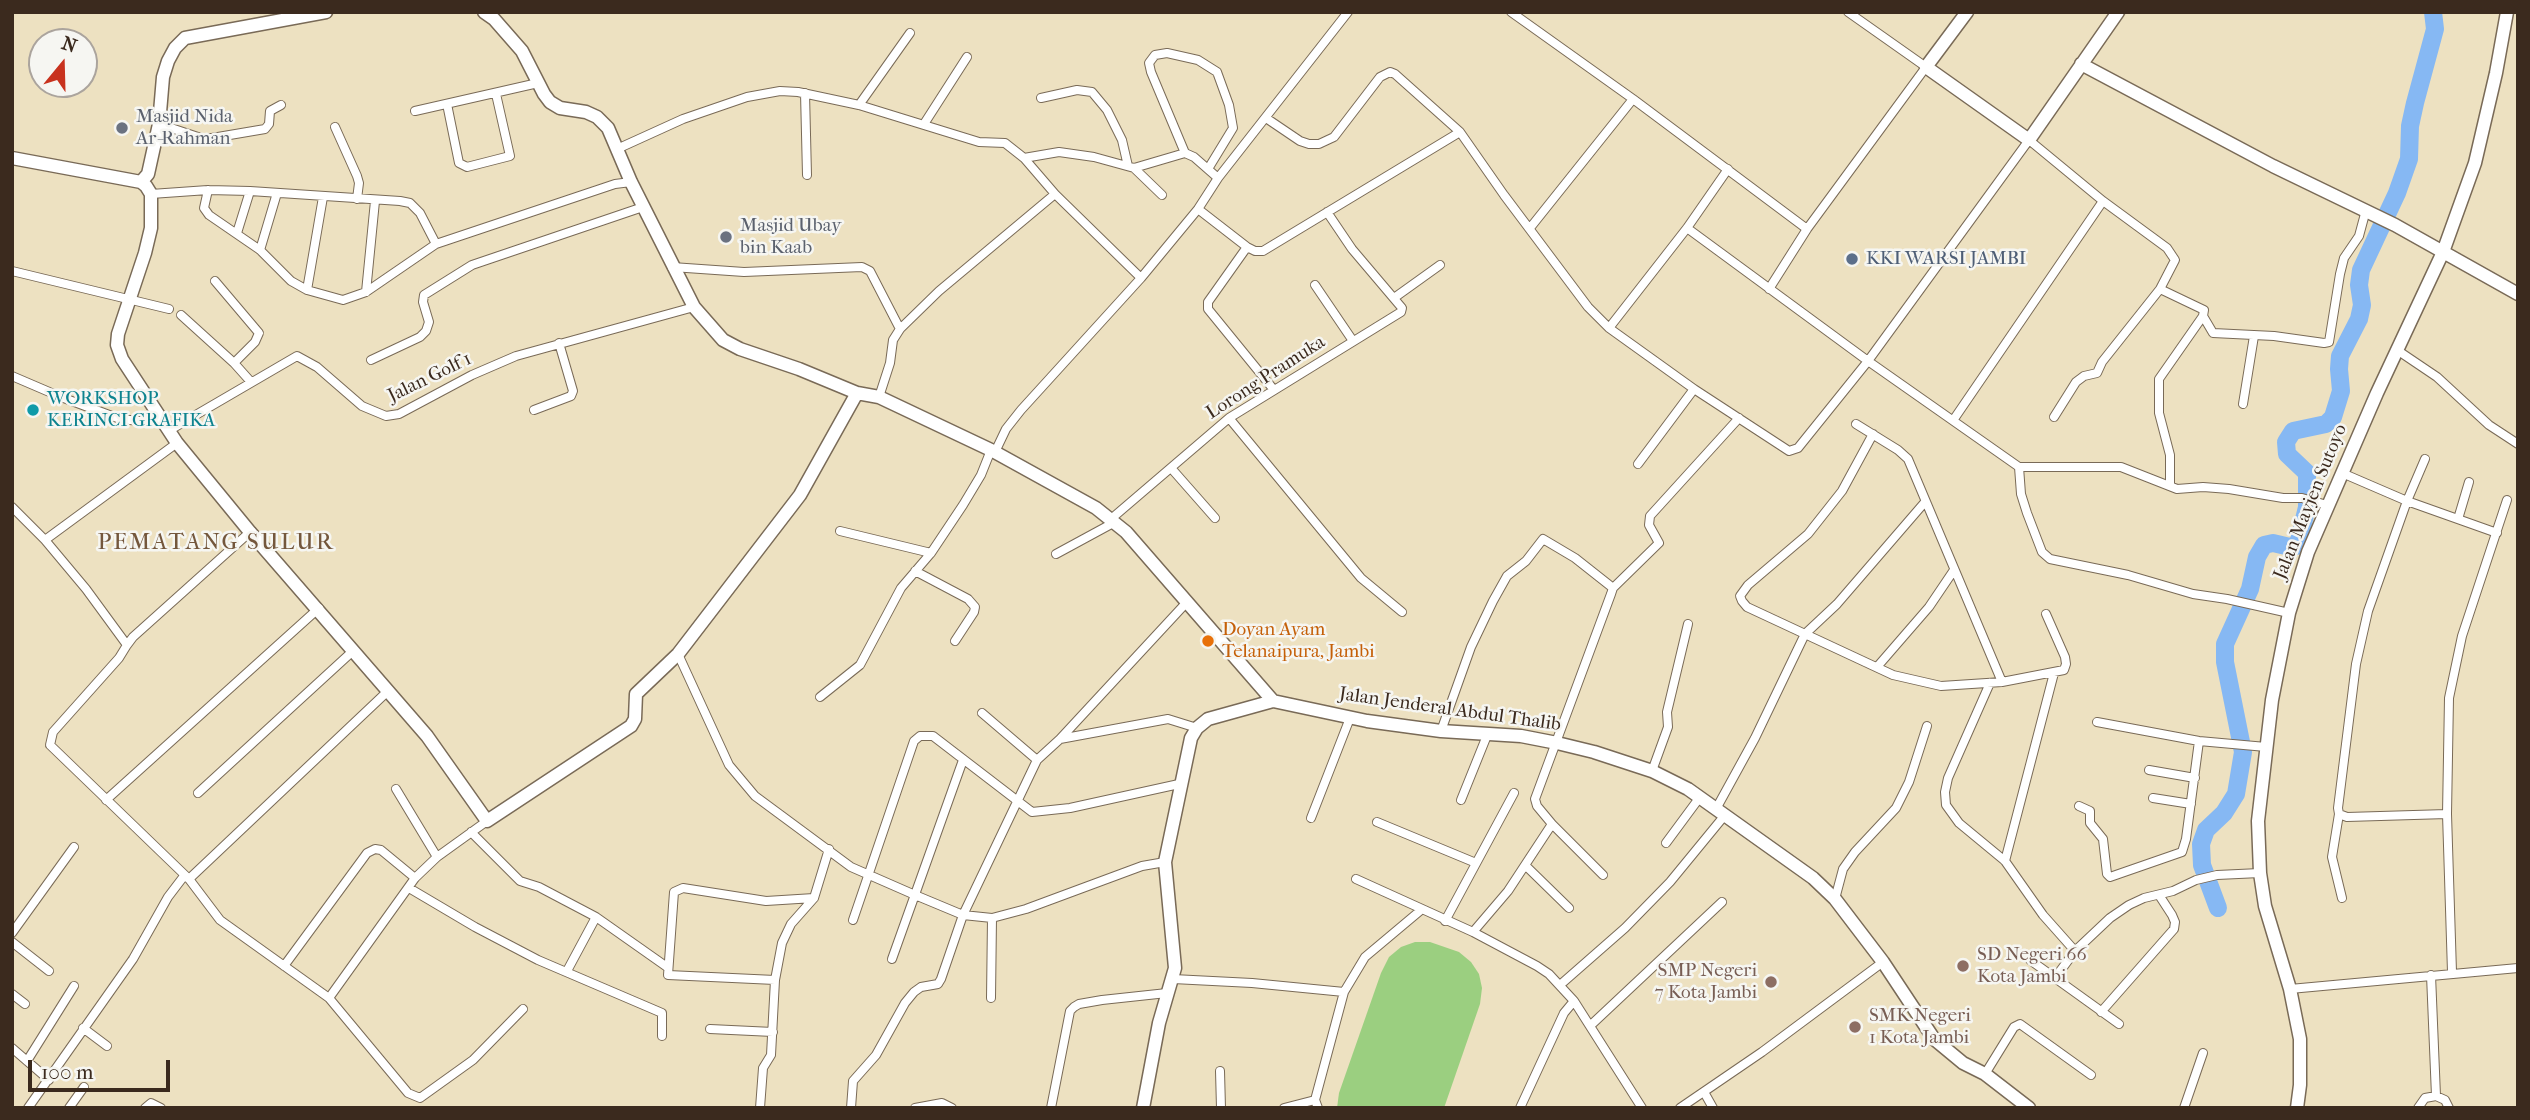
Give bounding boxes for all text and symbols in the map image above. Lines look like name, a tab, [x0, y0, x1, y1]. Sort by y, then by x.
north arrow	[28, 28, 98, 98]
text: N	[59, 32, 80, 58]
place label: Masjid Nida Ar-Rahman	[136, 106, 233, 150]
marker: Masjid Nida Ar-Rahman	[114, 120, 130, 136]
place label: Masjid Ubay bin Kaab	[740, 215, 841, 259]
marker: Masjid Ubay bin Kaab	[718, 229, 734, 245]
place label: KKI WARSI JAMBI	[1866, 248, 2026, 270]
marker: KKI WARSI JAMBI	[1844, 251, 1860, 267]
street label: Lorong Pramuka	[1202, 331, 1330, 425]
street label: Jalan Golf 1	[385, 348, 475, 408]
place label: WORKSHOP KERINCI GRAFIKA	[47, 388, 215, 432]
marker: WORKSHOP KERINCI GRAFIKA	[25, 402, 41, 418]
street label: Jalan Mayjen Sutoyo	[2269, 421, 2353, 583]
district label: PEMATANG SULUR	[99, 529, 333, 557]
place label: Doyan Ayam Telanaipura, Jambi	[1222, 619, 1375, 663]
marker: Doyan Ayam Telanaipura, Jambi	[1200, 633, 1216, 649]
street label: Jalan Jenderal Abdul Thalib	[1338, 683, 1562, 737]
place label: SD Negeri 66 Kota Jambi	[1977, 944, 2087, 988]
marker: SD Negeri 66 Kota Jambi	[1955, 958, 1971, 974]
place label: SMP Negeri 7 Kota Jambi	[1654, 960, 1757, 1004]
marker: SMP Negeri 7 Kota Jambi	[1763, 974, 1779, 990]
place label: SMK Negeri 1 Kota Jambi	[1869, 1005, 1971, 1049]
marker: SMK Negeri 1 Kota Jambi	[1847, 1019, 1863, 1035]
scale bar	[32, 1046, 173, 1090]
text: 100 m	[41, 1060, 94, 1084]

